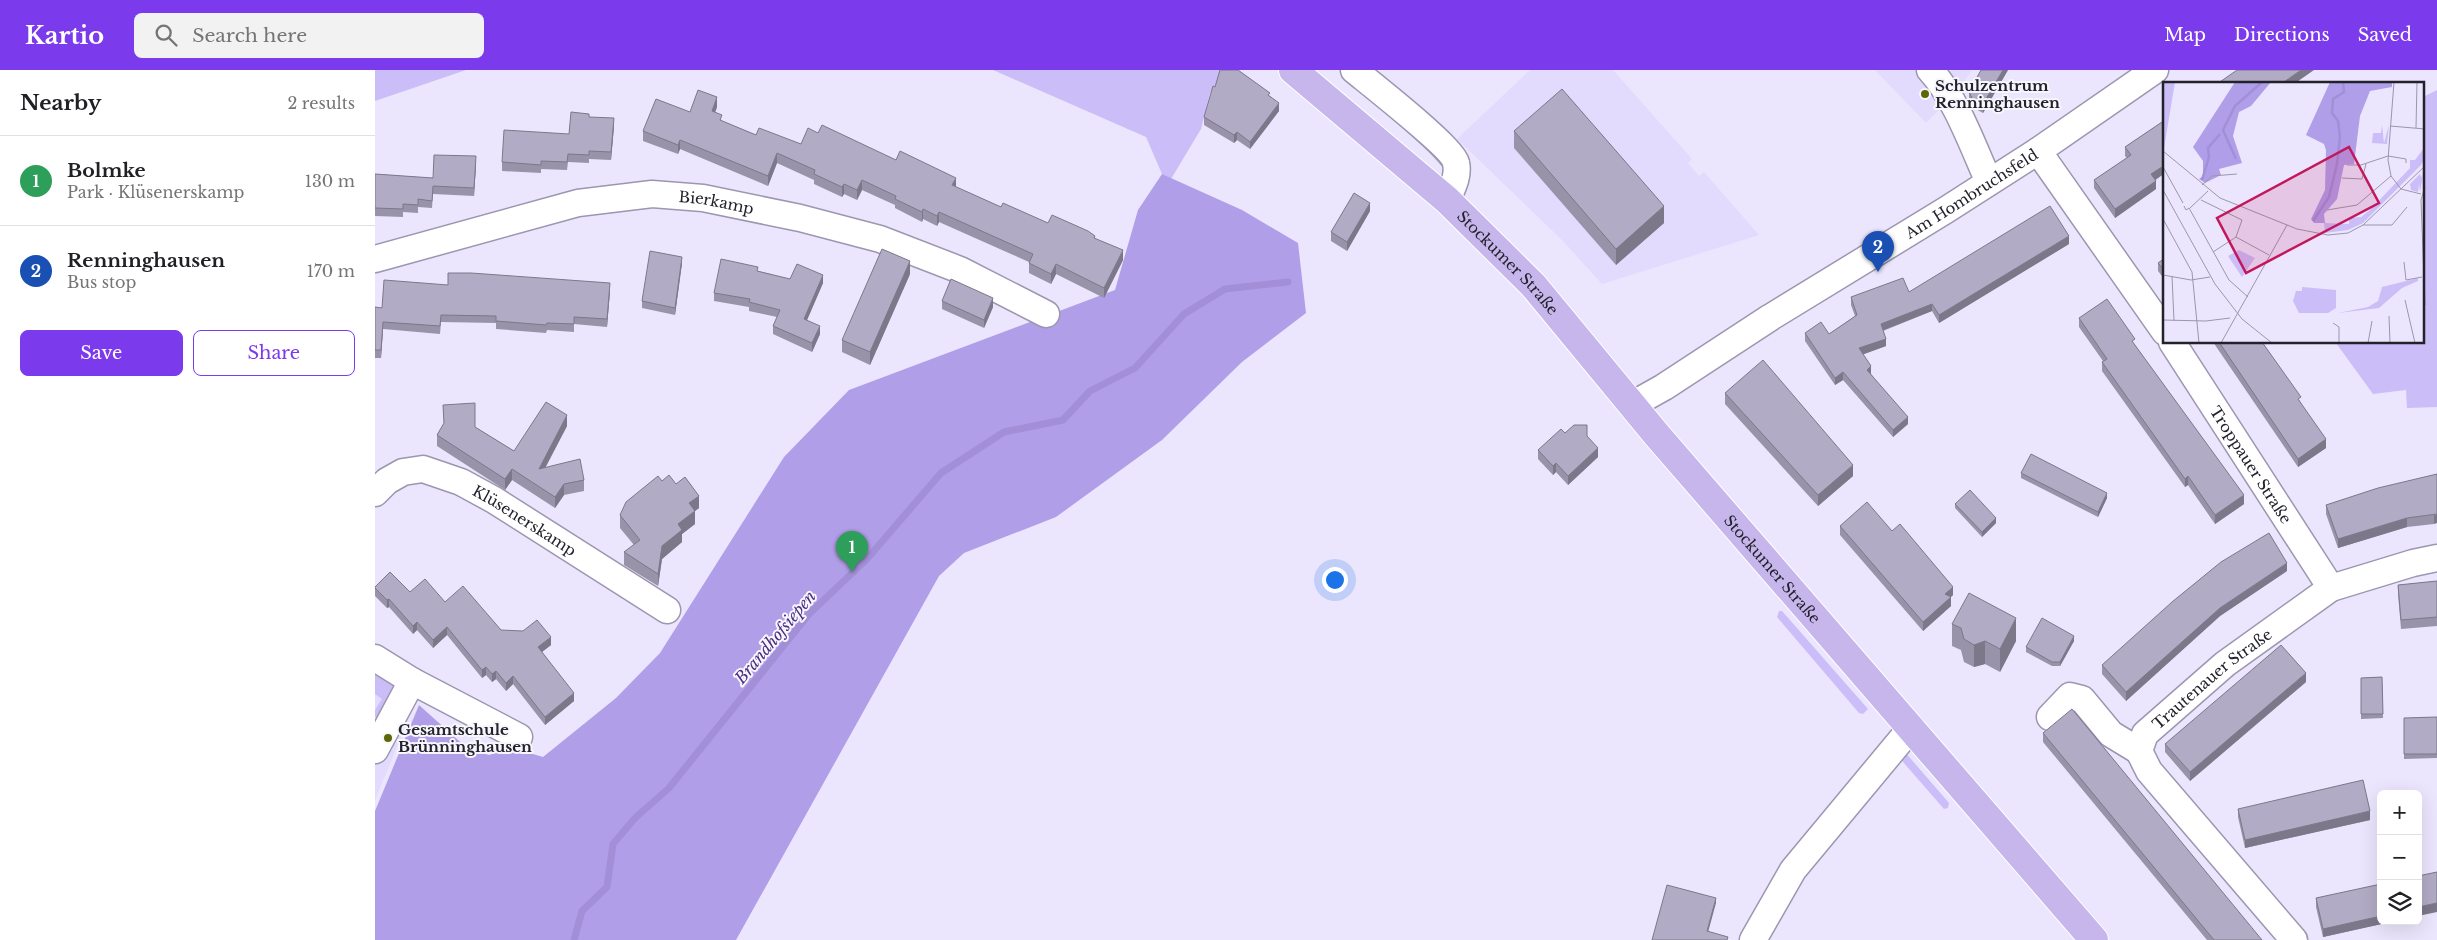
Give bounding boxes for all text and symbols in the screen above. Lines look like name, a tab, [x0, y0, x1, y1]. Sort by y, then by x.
search box	[134, 13, 484, 58]
text: Kartio	[25, 21, 104, 50]
icon: search	[152, 21, 180, 49]
text: Search here	[192, 24, 307, 47]
text: Map	[2164, 24, 2206, 46]
text: Directions	[2234, 24, 2330, 46]
text: Saved	[2358, 24, 2412, 46]
place label: Schulzentrum Renninghausen	[1935, 76, 2060, 112]
inset map	[2163, 82, 2425, 344]
marker: Schulzentrum Renninghausen	[1919, 88, 1931, 100]
text: Nearby	[20, 90, 101, 116]
text: 2 results	[287, 93, 355, 113]
street label: Am Hombruchsfeld	[1901, 144, 2041, 243]
text: Bolmke	[67, 159, 146, 182]
text: 1	[33, 171, 39, 191]
text: 130 m	[305, 171, 355, 191]
text: Park · Klüsenerskamp	[67, 182, 244, 202]
street label: Bierkamp	[678, 187, 756, 218]
street label: Stockumer Straße	[1454, 206, 1563, 318]
pin: 2	[1862, 231, 1894, 272]
text: Renninghausen	[67, 249, 225, 272]
text: 2	[31, 261, 41, 281]
text: 170 m	[307, 261, 355, 281]
text: Bus stop	[67, 272, 136, 292]
button: Save	[20, 330, 183, 376]
button: Share	[193, 330, 355, 376]
street label: Troppauer Straße	[2206, 402, 2296, 527]
street label: Klüsenerskamp	[470, 481, 580, 560]
street label: Stockumer Straße	[1720, 511, 1825, 627]
pin: 1	[836, 531, 868, 572]
your location	[1322, 567, 1348, 593]
water label: Brandhofsiepen	[730, 586, 820, 688]
street label: Trautenauer Straße	[2148, 624, 2275, 733]
place label: Gesamtschule Brünninghausen	[398, 720, 532, 756]
marker: Gesamtschule Brünninghausen	[382, 732, 394, 744]
map controls	[2377, 790, 2422, 925]
button: +	[2377, 790, 2422, 835]
button: −	[2377, 835, 2422, 880]
button: layers	[2377, 880, 2422, 925]

